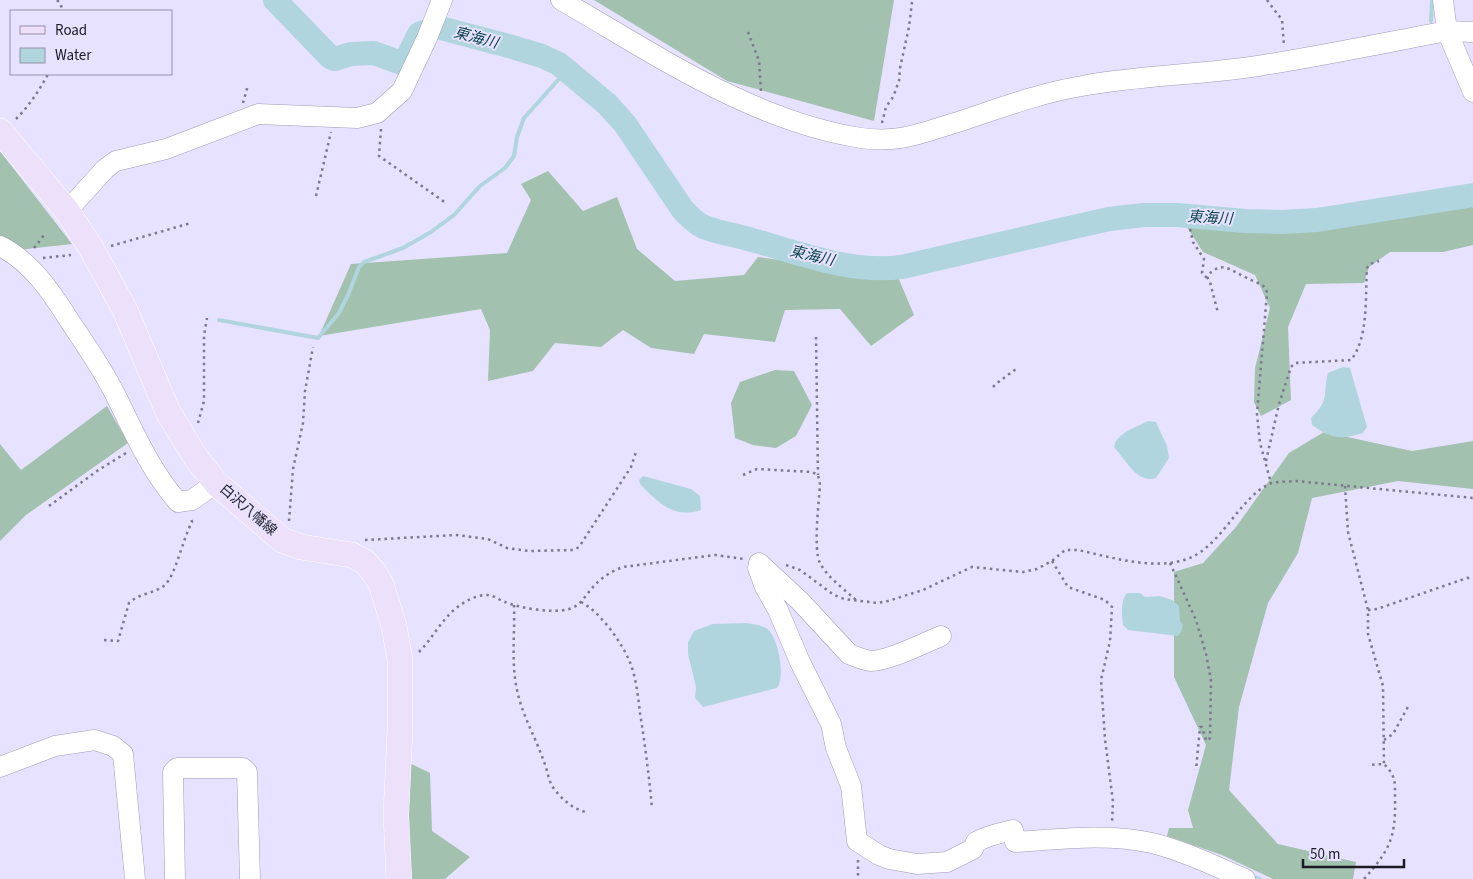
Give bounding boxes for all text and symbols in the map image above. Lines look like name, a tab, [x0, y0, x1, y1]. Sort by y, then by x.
legend	[10, 10, 172, 75]
text: Road	[55, 20, 87, 41]
water label: 東海川	[452, 22, 502, 54]
text: Water	[55, 45, 92, 66]
water label: 東海川	[1187, 206, 1235, 230]
water label: 東海川	[788, 241, 838, 272]
street label: 白沢八幡線	[215, 479, 281, 541]
scale bar	[1303, 836, 1404, 868]
text: 50 m	[1310, 844, 1340, 865]

